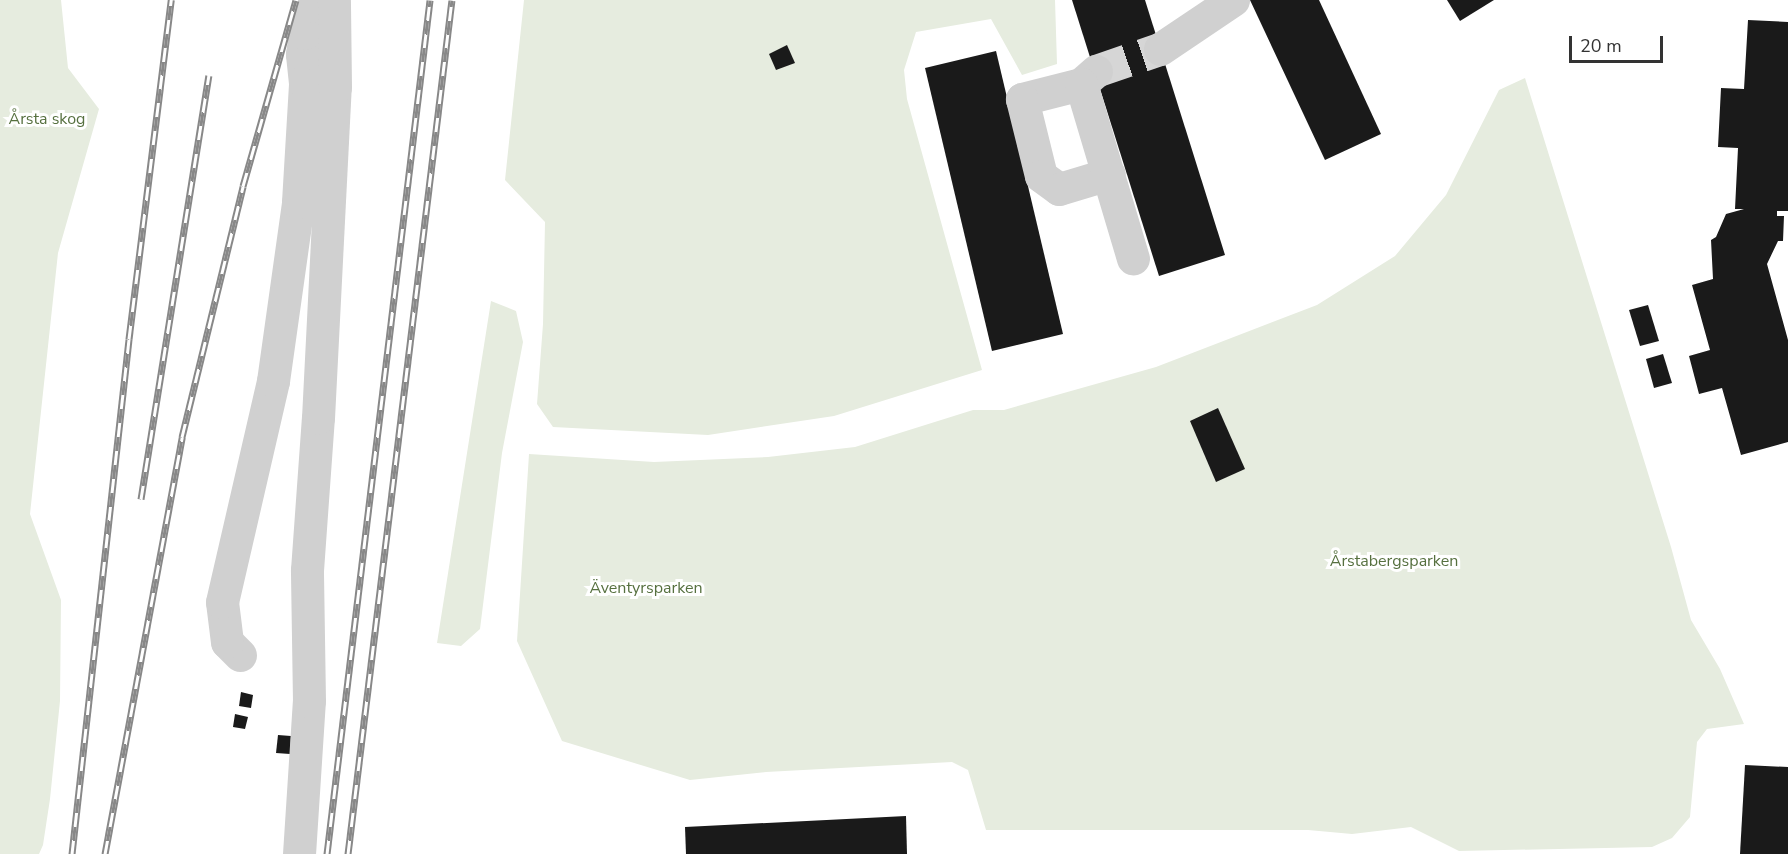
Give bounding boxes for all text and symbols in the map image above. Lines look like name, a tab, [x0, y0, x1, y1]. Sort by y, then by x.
scale bar	[1572, 24, 1666, 62]
text: 20 m	[1580, 34, 1622, 58]
park label: Årsta skog	[9, 109, 85, 129]
park label: Årstabergsparken	[1330, 551, 1458, 571]
park label: Äventyrsparken	[589, 578, 703, 598]

